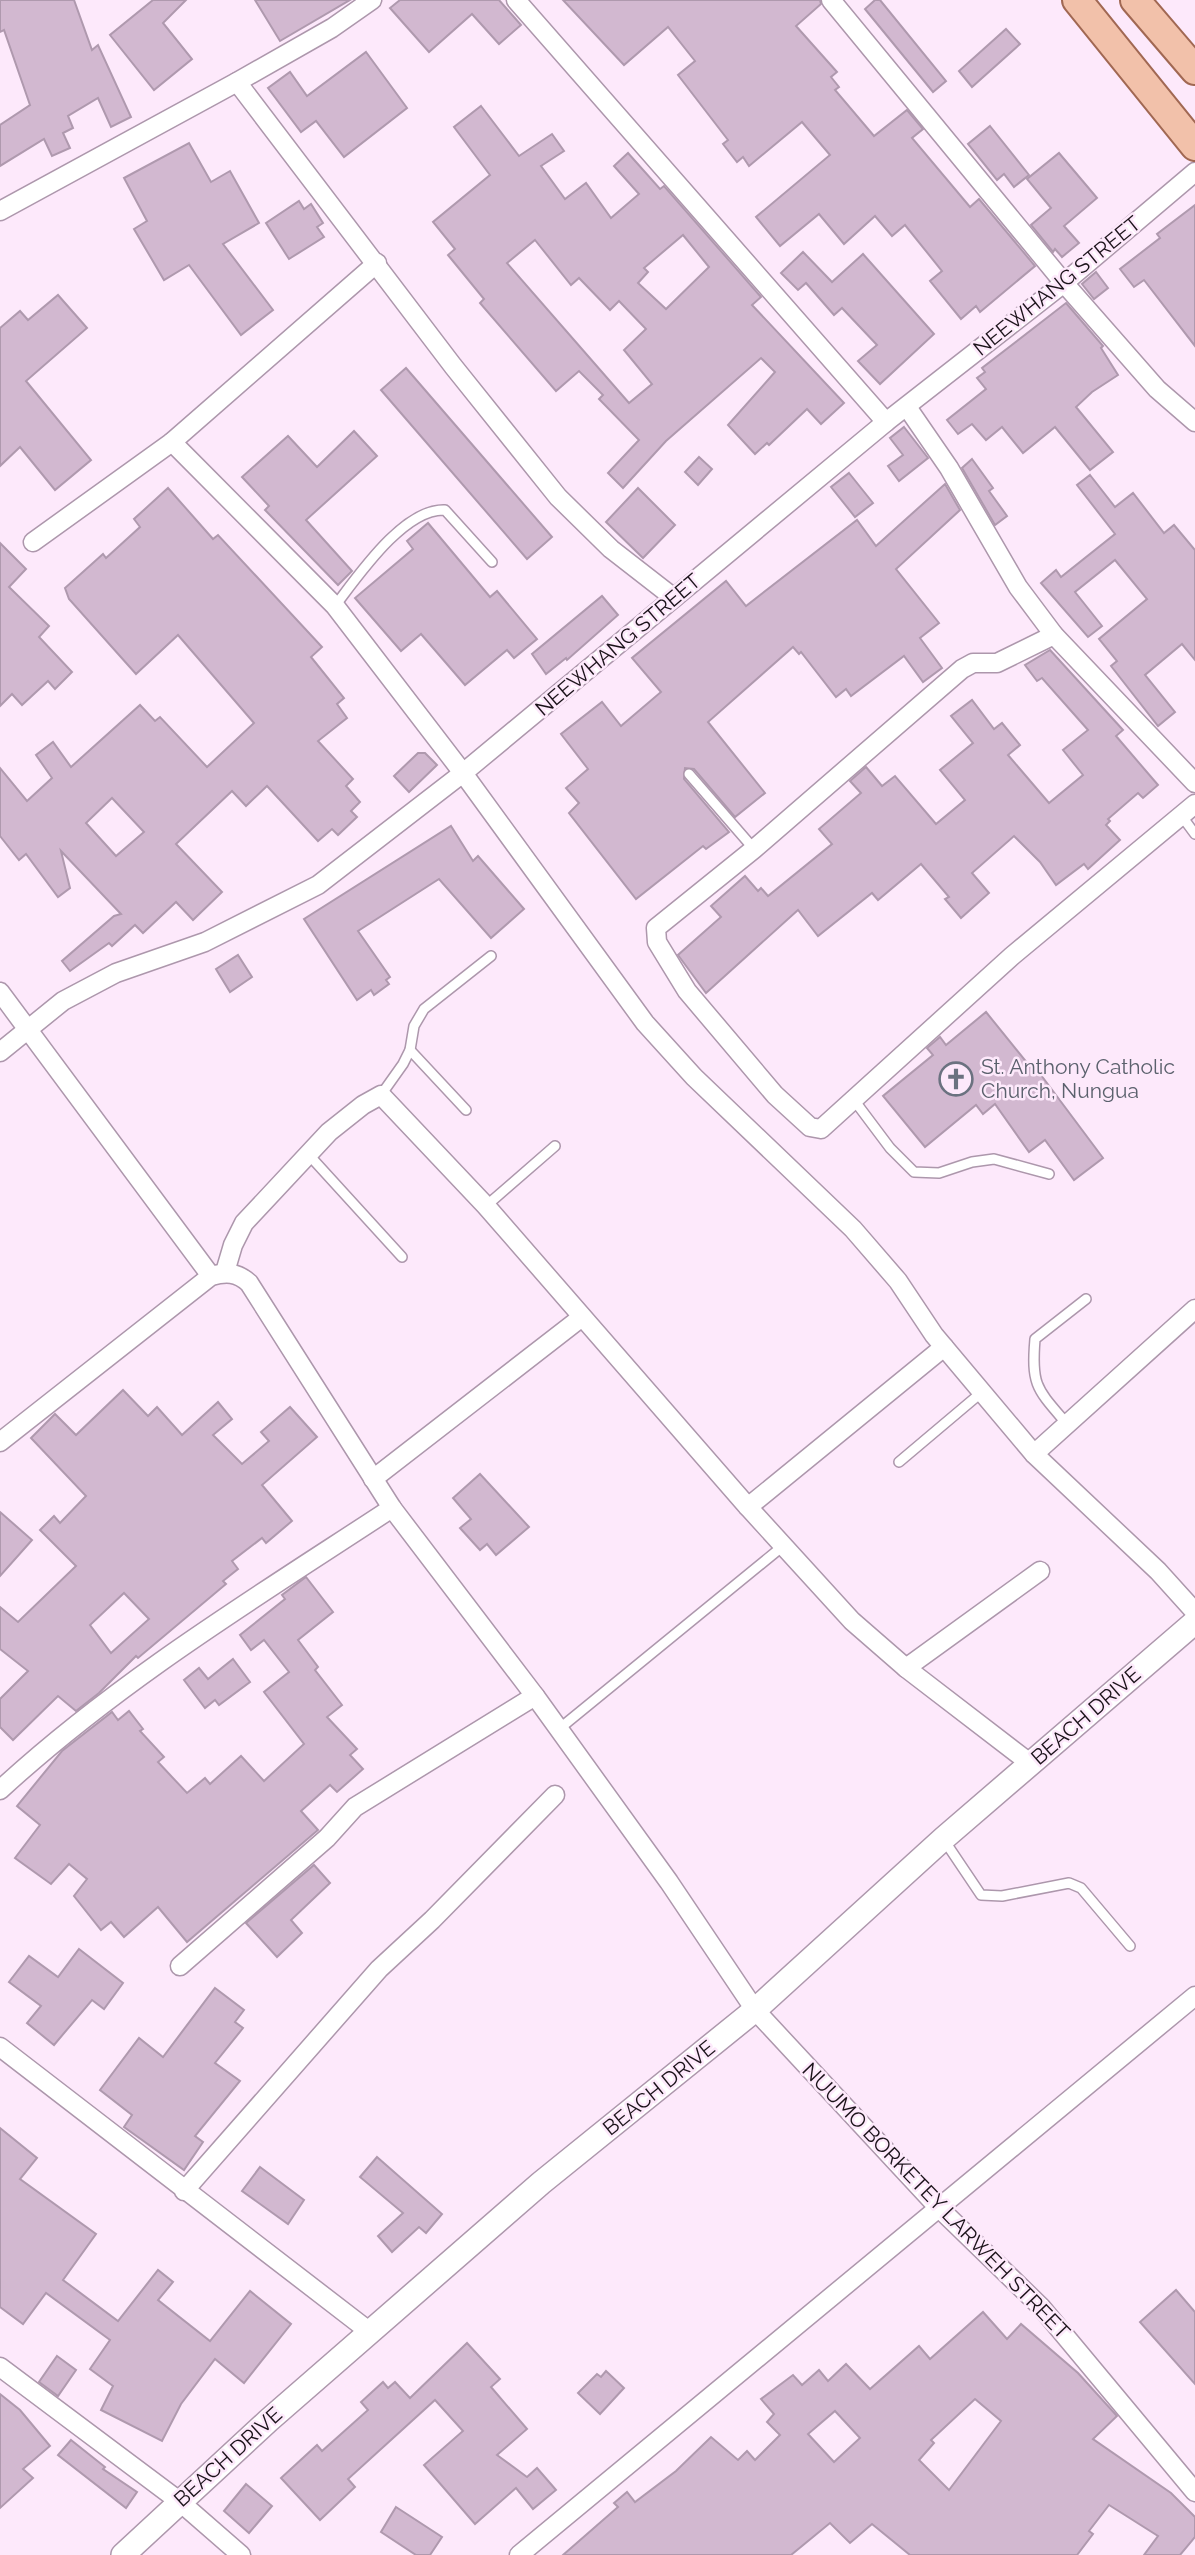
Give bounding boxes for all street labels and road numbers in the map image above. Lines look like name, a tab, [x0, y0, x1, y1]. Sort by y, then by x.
street label: NEEWHANG STREET	[968, 210, 1145, 361]
street label: NEEWHANG STREET	[530, 568, 705, 721]
street label: BEACH DRIVE	[1026, 1661, 1145, 1770]
street label: BEACH DRIVE	[598, 2035, 720, 2140]
street label: NUUMO BORKETEY LARWEH STREET	[797, 2057, 1075, 2344]
street label: BEACH DRIVE	[169, 2402, 287, 2512]

